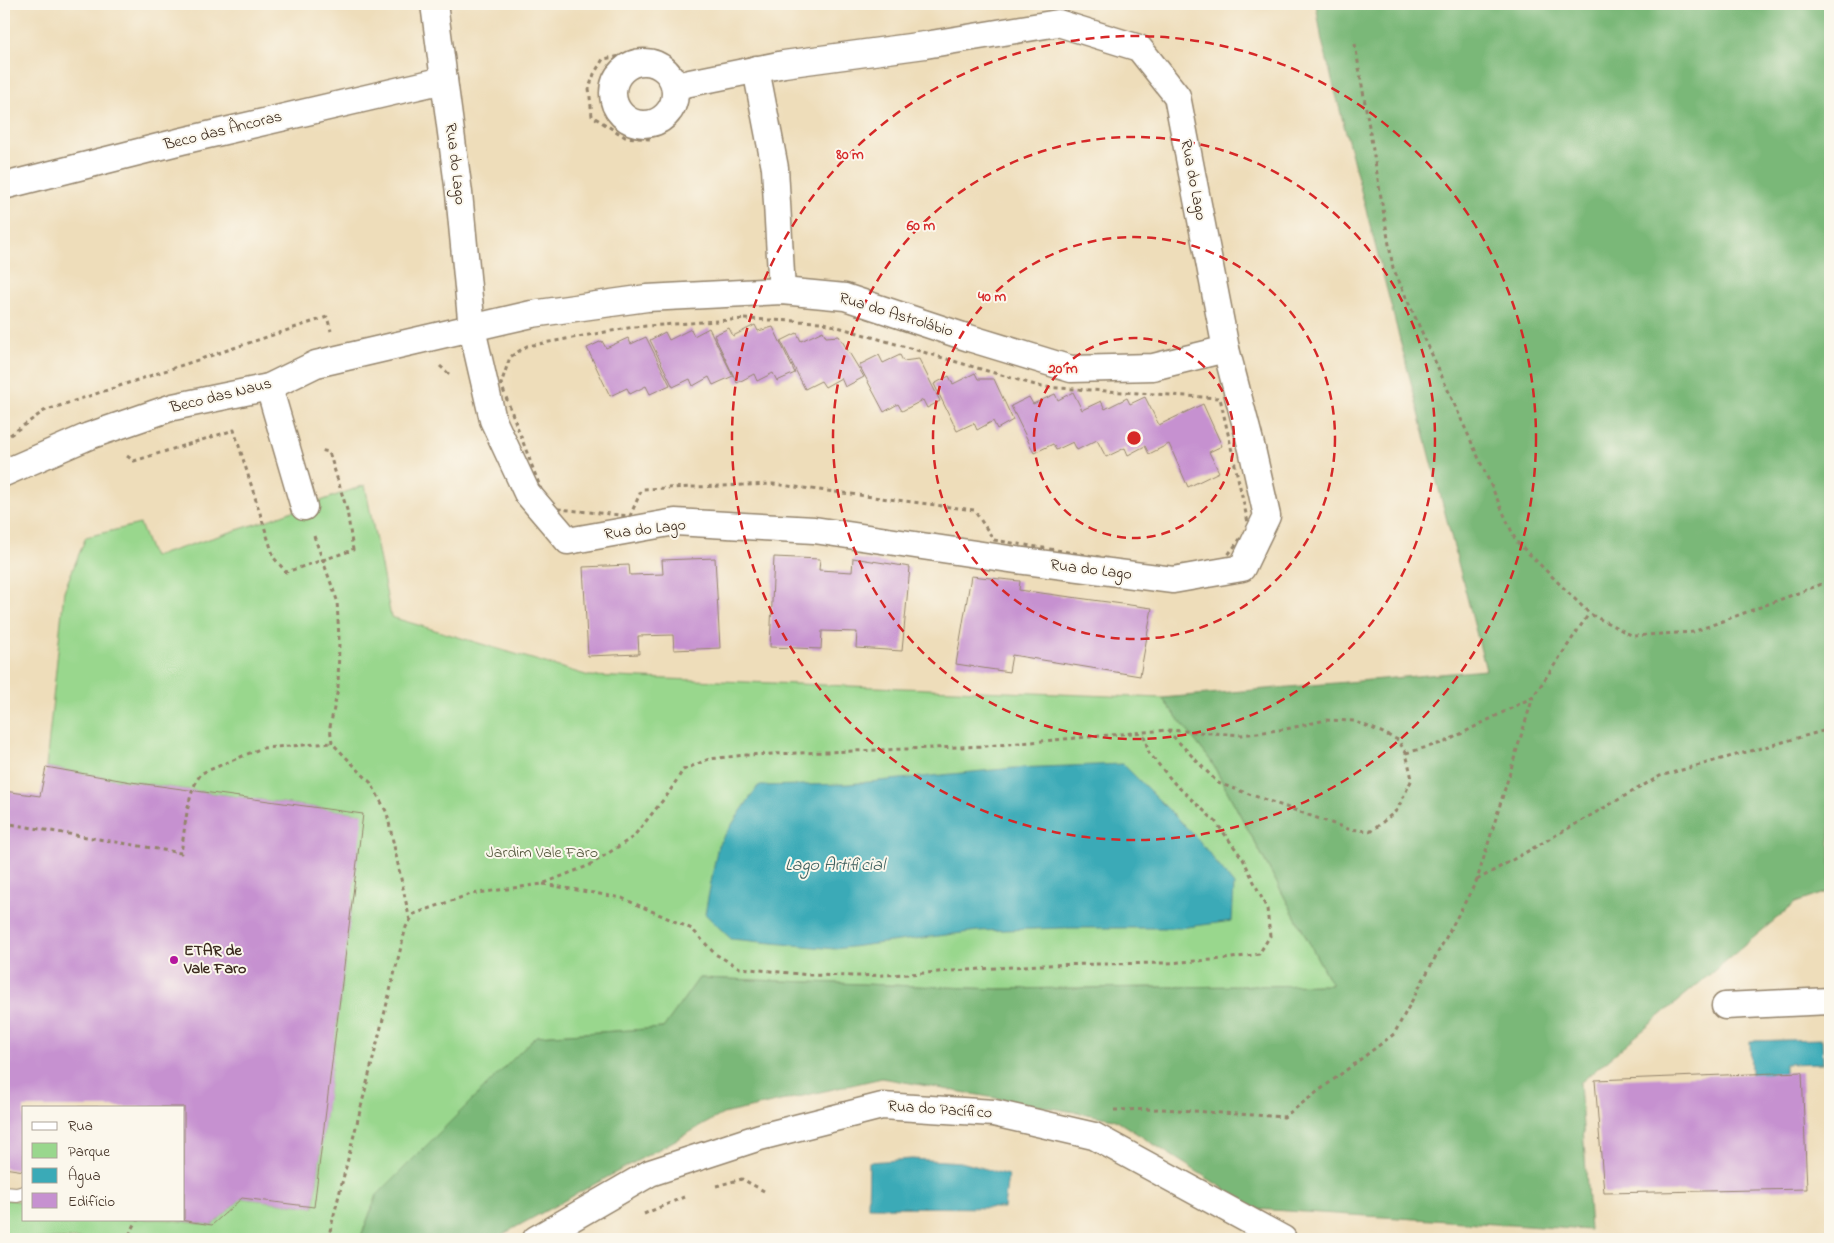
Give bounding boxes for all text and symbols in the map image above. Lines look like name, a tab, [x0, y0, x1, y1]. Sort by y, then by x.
street label: Beco das Âncoras	[160, 105, 285, 158]
street label: Rua do Lago	[438, 122, 472, 206]
street label: Rua do Lago	[1173, 137, 1213, 223]
text: 80 m	[835, 144, 864, 166]
text: 60 m	[906, 215, 936, 237]
street label: Rua do Astrolábio	[836, 286, 956, 344]
text: 40 m	[977, 286, 1006, 308]
text: 20 m	[1047, 358, 1078, 380]
street label: Beco das Naus	[167, 372, 274, 420]
centre of rings	[1125, 429, 1143, 447]
street label: Rua do Lago	[603, 513, 687, 547]
street label: Rua do Lago	[1049, 553, 1133, 587]
park label: Jardim Vale Faro	[486, 841, 598, 865]
water label: Lago Artificial	[785, 853, 887, 879]
place label: ETAR de Vale Faro	[183, 939, 246, 981]
marker: ETAR de Vale Faro	[168, 954, 180, 966]
street label: Rua do Pacífico	[887, 1094, 993, 1126]
legend	[22, 1106, 185, 1220]
text: Rua	[68, 1115, 93, 1137]
text: Parque	[68, 1141, 110, 1163]
text: Água	[68, 1165, 101, 1188]
text: Edifício	[68, 1191, 115, 1213]

